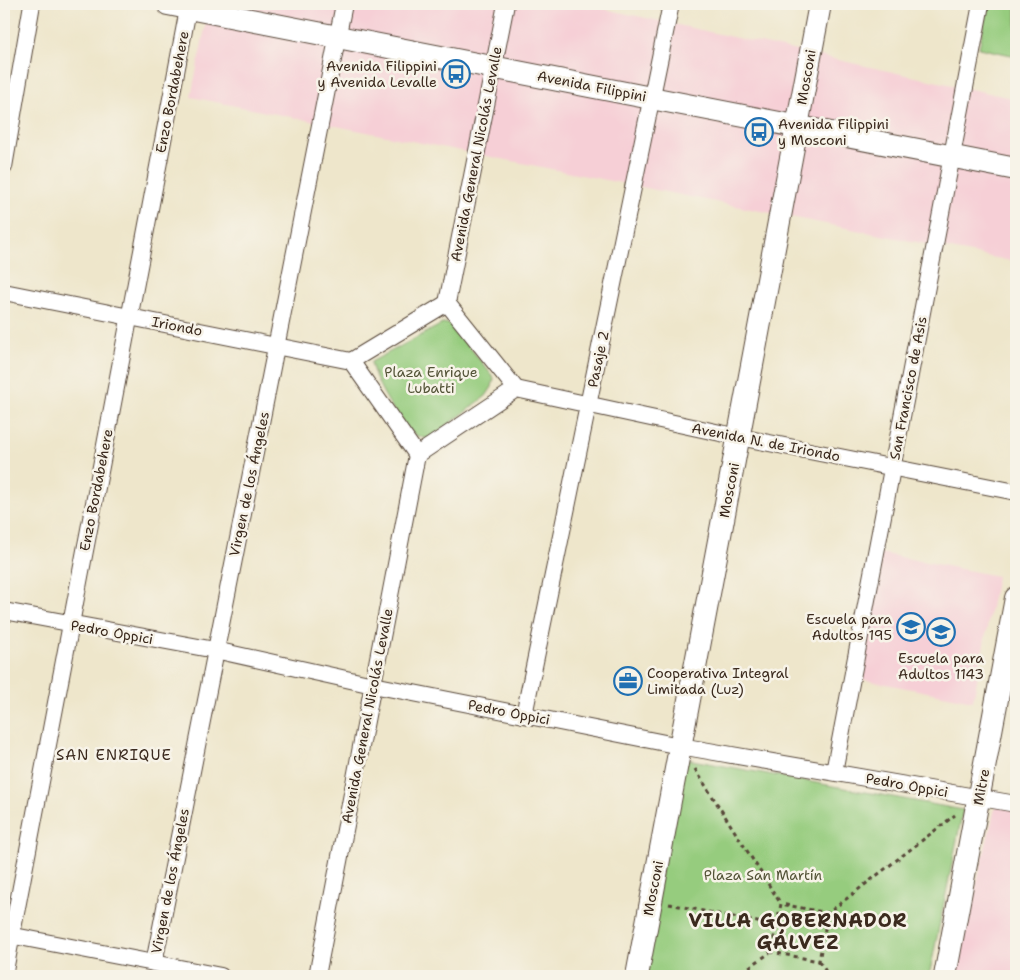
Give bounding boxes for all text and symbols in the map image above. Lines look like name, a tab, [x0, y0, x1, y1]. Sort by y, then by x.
street label: Enzo Bordabehere	[151, 29, 193, 155]
street label: Avenida General Nicolás Levalle	[446, 45, 506, 263]
street label: Mosconi	[792, 48, 820, 106]
place label: Avenida Filippini y Avenida Levalle	[317, 57, 437, 91]
bus stop icon: Avenida Filippini y Avenida Levalle	[441, 59, 471, 89]
street label: Avenida Filippini	[536, 67, 648, 105]
place label: Avenida Filippini y Mosconi	[778, 115, 889, 149]
bus stop icon: Avenida Filippini y Mosconi	[744, 117, 774, 147]
street label: Iriondo	[150, 312, 204, 340]
street label: San Francisco de Asis	[885, 315, 931, 461]
street label: Pasaje 2	[583, 329, 613, 389]
park label: Plaza Enrique Lubatti	[384, 363, 478, 397]
street label: Virgen de los Ángeles	[225, 410, 273, 558]
street label: Avenida N. de Iriondo	[690, 419, 842, 465]
street label: Enzo Bordabehere	[75, 427, 117, 553]
street label: Mosconi	[715, 461, 743, 519]
street label: Avenida General Nicolás Levalle	[337, 607, 397, 825]
place label: Escuela para Adultos 195	[806, 610, 892, 644]
school or university icon: Escuela para Adultos 195	[896, 612, 926, 642]
street label: Pedro Oppici	[69, 616, 155, 648]
school or university icon: Escuela para Adultos 1143	[926, 617, 956, 647]
place label: Escuela para Adultos 1143	[898, 649, 984, 683]
place label: Cooperativa Integral Limitada (Luz)	[647, 664, 789, 698]
office icon: Cooperativa Integral Limitada (Luz)	[613, 666, 643, 696]
street label: Pedro Oppici	[466, 695, 552, 729]
district label: SAN ENRIQUE	[56, 745, 172, 765]
street label: Mitre	[969, 767, 993, 807]
street label: Pedro Oppici	[864, 769, 950, 801]
street label: Virgen de los Ángeles	[147, 807, 193, 955]
street label: Mosconi	[639, 859, 667, 917]
park label: Plaza San Martín	[704, 866, 823, 884]
district label: VILLA GOBERNADOR GÁLVEZ	[688, 908, 908, 955]

